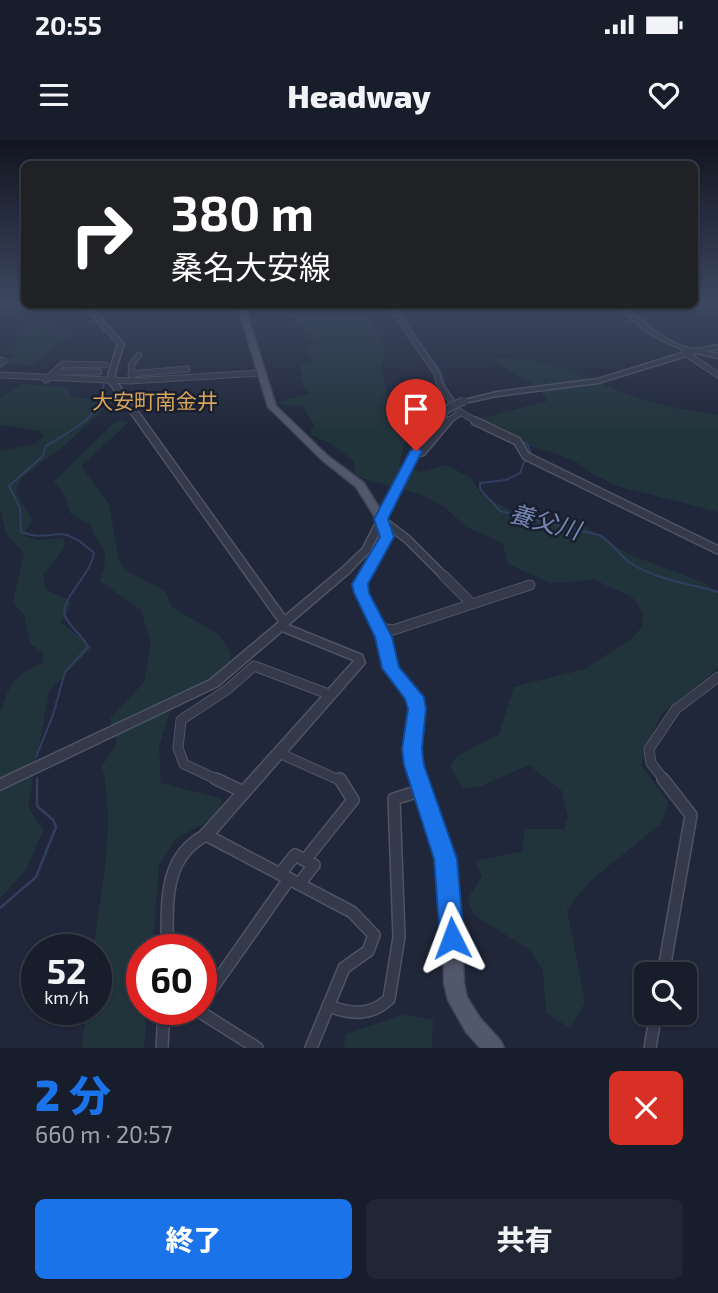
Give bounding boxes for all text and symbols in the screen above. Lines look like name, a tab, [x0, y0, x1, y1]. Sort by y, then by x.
text: 20:55	[35, 9, 102, 40]
icon: menu	[35, 76, 73, 114]
text: Headway	[287, 76, 431, 114]
icon: heart	[645, 76, 683, 114]
text: 380 m	[171, 182, 314, 241]
icon: right	[56, 189, 147, 280]
text: 桑名大安線	[171, 247, 331, 285]
pin	[386, 379, 446, 451]
district label: 大安町南金井	[92, 388, 218, 413]
icon: arrive	[397, 390, 435, 428]
water label: 養父川	[506, 498, 586, 545]
position arrow	[415, 901, 489, 975]
speed limit sign: 60	[126, 934, 217, 1025]
text: 52	[47, 949, 86, 991]
map controls	[634, 962, 697, 1025]
button: search	[634, 962, 697, 1025]
text: km/h	[44, 986, 89, 1008]
text: 2 分	[35, 1069, 111, 1119]
button: close	[609, 1071, 683, 1145]
text: 660 m · 20:57	[35, 1120, 172, 1148]
button: 終了	[35, 1199, 352, 1279]
button: 共有	[366, 1199, 683, 1279]

